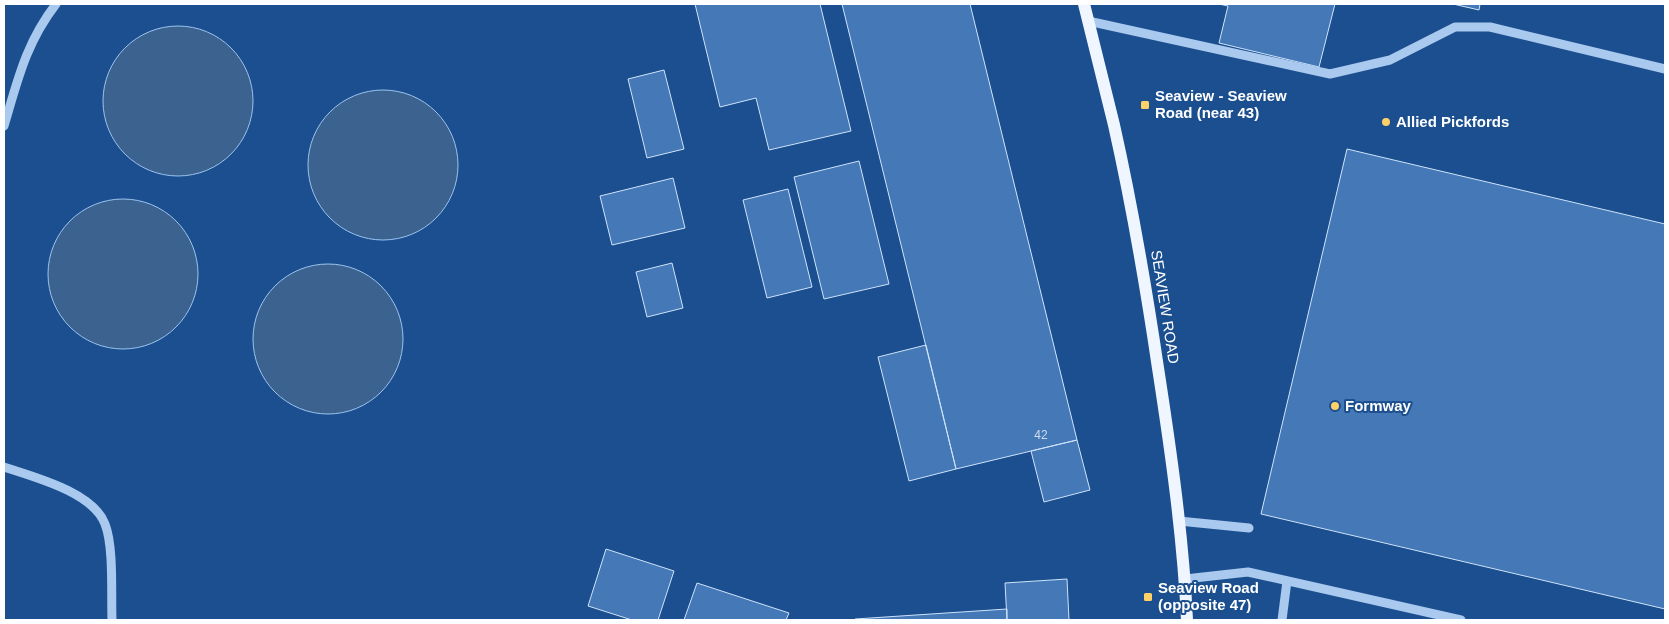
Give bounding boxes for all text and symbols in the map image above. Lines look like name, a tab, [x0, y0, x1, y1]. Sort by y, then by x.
place label: Seaview - Seaview Road (near 43)	[1155, 87, 1287, 121]
marker: Seaview - Seaview Road (near 43)	[1139, 99, 1151, 111]
place label: Allied Pickfords	[1396, 113, 1509, 130]
marker: Allied Pickfords	[1380, 116, 1392, 128]
street label: SEAVIEW ROAD	[1148, 249, 1183, 365]
place label: Formway	[1345, 397, 1412, 414]
marker: Formway	[1329, 400, 1341, 412]
house number: 42	[1034, 428, 1048, 442]
place label: Seaview Road (opposite 47)	[1158, 579, 1259, 613]
marker: Seaview Road (opposite 47)	[1142, 591, 1154, 603]

